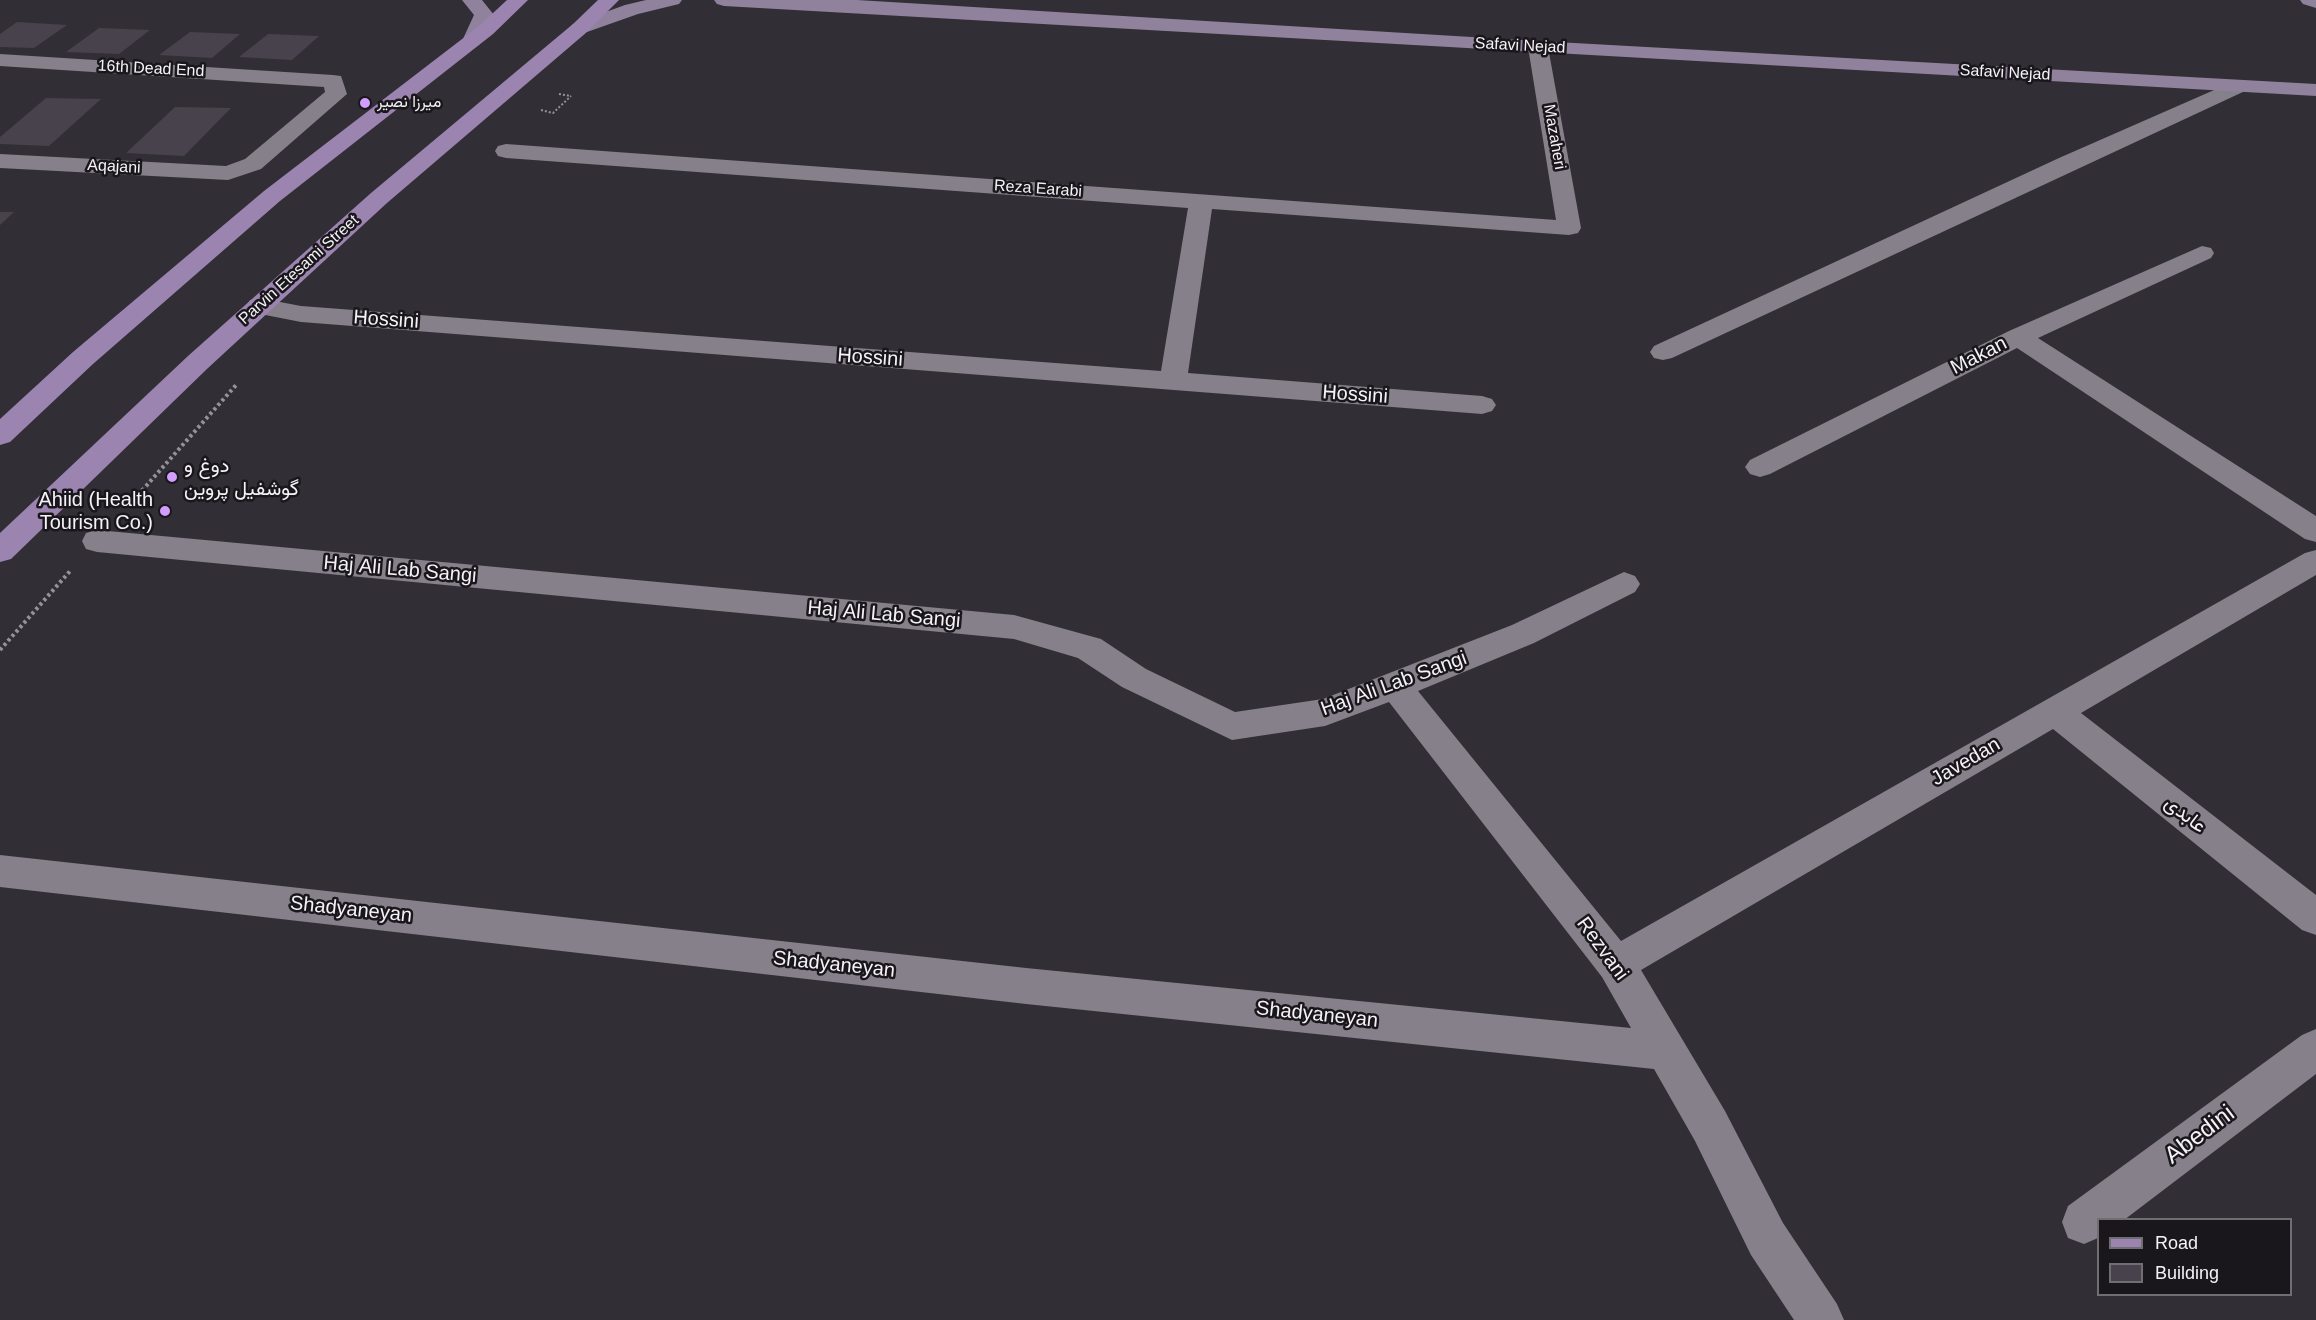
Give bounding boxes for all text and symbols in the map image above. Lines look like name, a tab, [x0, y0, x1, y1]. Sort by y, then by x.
street label: Safavi Nejad	[1474, 34, 1566, 58]
street label: 16th Dead End	[97, 57, 205, 81]
street label: Safavi Nejad	[1959, 61, 2051, 85]
place label: میرزا نصیر	[377, 93, 441, 113]
marker: میرزا نصیر	[358, 96, 372, 110]
street label: Mazaheri	[1539, 103, 1569, 171]
street label: Aqajani	[87, 156, 141, 178]
street label: Reza Earabi	[993, 176, 1083, 202]
street label: Parvin Etesami Street	[235, 211, 363, 329]
street label: Hossini	[352, 306, 420, 334]
street label: Makan	[1947, 332, 2011, 380]
street label: Hossini	[836, 344, 904, 372]
street label: Hossini	[1321, 381, 1389, 409]
place label: دوغ و گوشفیل پروین	[184, 454, 299, 501]
marker: دوغ و گوشفیل پروین	[165, 470, 179, 484]
place label: Ahiid (Health Tourism Co.)	[38, 488, 153, 535]
marker: Ahiid (Health Tourism Co.)	[158, 504, 172, 518]
street label: Haj Ali Lab Sangi	[323, 551, 477, 589]
street label: Haj Ali Lab Sangi	[807, 596, 961, 634]
street label: Haj Ali Lab Sangi	[1318, 646, 1470, 722]
street label: Javedan	[1927, 733, 2005, 791]
street label: عابدی	[2159, 791, 2211, 839]
street label: Shadyaneyan	[289, 892, 413, 928]
street label: Rezvani	[1571, 913, 1633, 985]
street label: Shadyaneyan	[772, 947, 896, 983]
street label: Shadyaneyan	[1255, 997, 1379, 1033]
street label: Abedini	[2159, 1099, 2241, 1171]
legend	[2097, 1218, 2292, 1296]
text: Road	[2155, 1233, 2198, 1253]
text: Building	[2155, 1263, 2219, 1283]

